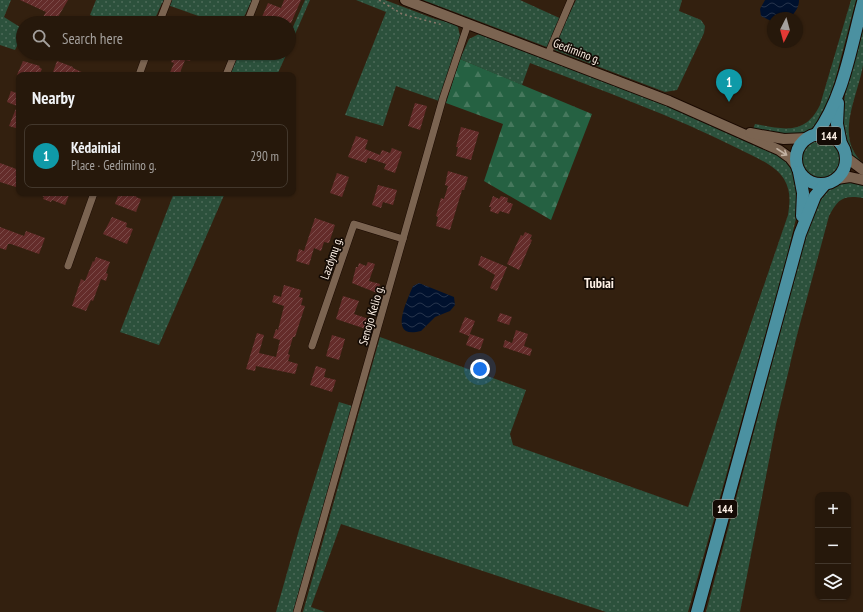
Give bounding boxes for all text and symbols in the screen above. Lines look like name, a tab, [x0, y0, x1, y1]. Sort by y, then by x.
north arrow	[767, 12, 803, 48]
search box	[16, 16, 296, 60]
icon: search	[30, 27, 52, 49]
text: Search here	[62, 29, 123, 48]
street label: Gedimino g.	[551, 35, 603, 67]
pin: 1	[716, 69, 742, 102]
text: Nearby	[32, 87, 75, 109]
road number: 144	[817, 127, 841, 145]
text: Kėdainiai	[71, 138, 121, 157]
text: 1	[43, 148, 49, 165]
text: 290 m	[250, 148, 279, 165]
one-way arrow	[776, 149, 788, 157]
text: Place · Gedimino g.	[71, 157, 157, 174]
street label: Lazdynų g.	[317, 235, 345, 281]
district label: Tubiai	[584, 274, 614, 292]
street label: Senojo Kelio g.	[355, 283, 387, 347]
your location	[470, 359, 490, 379]
map controls	[815, 492, 851, 600]
button: +	[815, 492, 851, 528]
road number: 144	[713, 500, 737, 518]
button: −	[815, 528, 851, 564]
button: layers	[815, 564, 851, 600]

